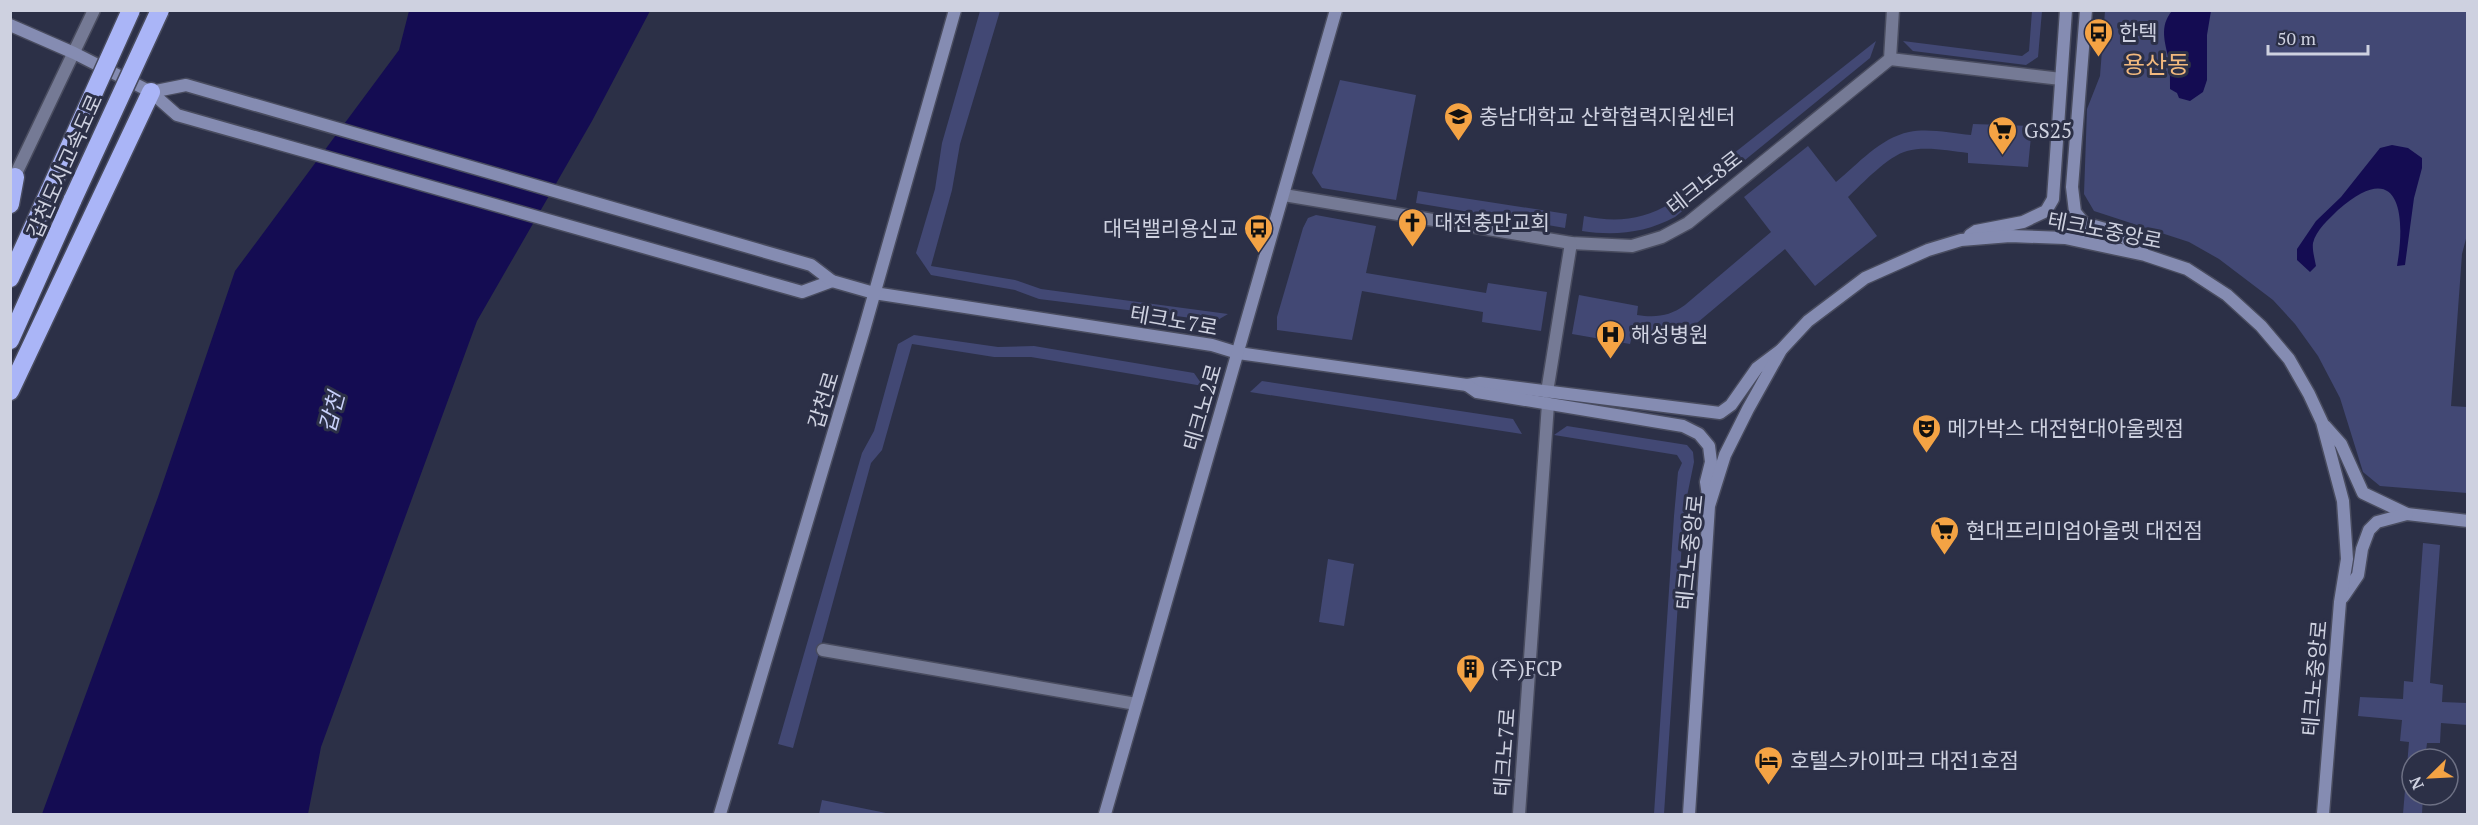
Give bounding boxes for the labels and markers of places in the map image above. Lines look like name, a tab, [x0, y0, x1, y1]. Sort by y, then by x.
bus stop icon: 한텍	[2082, 16, 2114, 58]
place label: 한텍	[2119, 18, 2158, 46]
school or university icon: 충남대학교 산학협력지원센터	[1442, 100, 1474, 142]
place label: 충남대학교 산학협력지원센터	[1479, 102, 1735, 130]
supermarket icon: GS25	[1987, 114, 2019, 156]
place label: GS25	[2024, 116, 2072, 144]
church icon: 대전충만교회	[1397, 206, 1429, 248]
place label: 대전충만교회	[1434, 208, 1550, 236]
bus stop icon: 대덕밸리용신교	[1243, 212, 1275, 254]
place label: 대덕밸리용신교	[1103, 214, 1238, 242]
hospital icon: 해성병원	[1594, 318, 1626, 360]
place label: 해성병원	[1631, 320, 1708, 348]
theatre icon: 메가박스 대전현대아울렛점	[1910, 412, 1942, 454]
place label: 메가박스 대전현대아울렛점	[1947, 414, 2184, 442]
supermarket icon: 현대프리미엄아울렛 대전점	[1929, 514, 1961, 556]
place label: 현대프리미엄아울렛 대전점	[1966, 516, 2203, 544]
building icon: (주)FCP	[1454, 652, 1486, 694]
place label: (주)FCP	[1491, 654, 1562, 682]
hotel icon: 호텔스카이파크 대전1호점	[1753, 744, 1785, 786]
place label: 호텔스카이파크 대전1호점	[1790, 746, 2019, 774]

